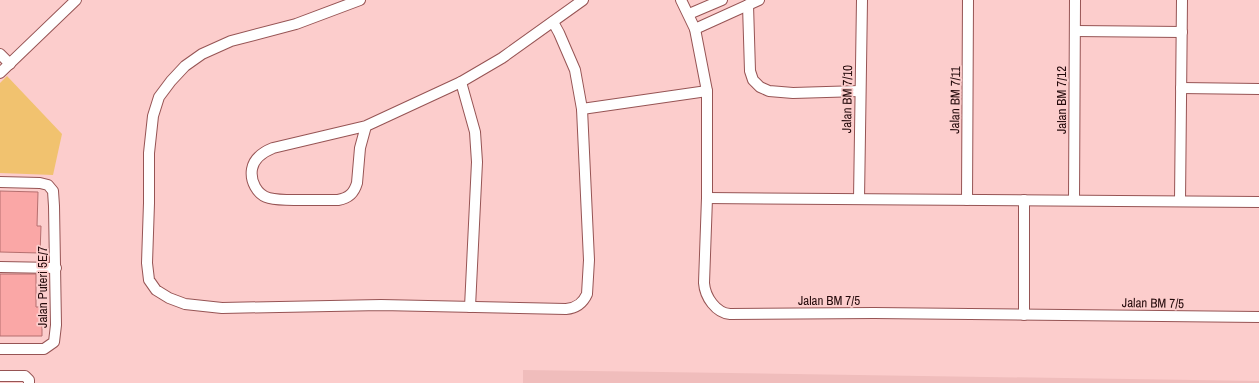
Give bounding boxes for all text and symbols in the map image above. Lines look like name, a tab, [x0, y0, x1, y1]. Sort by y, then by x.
street label: Jalan BM 7/10	[838, 65, 856, 133]
street label: Jalan BM 7/11	[946, 66, 964, 134]
street label: Jalan BM 7/12	[1053, 66, 1070, 134]
street label: Jalan Puteri 5E/7	[34, 246, 51, 328]
street label: Jalan BM 7/5	[798, 292, 860, 309]
street label: Jalan BM 7/5	[1122, 294, 1184, 312]

